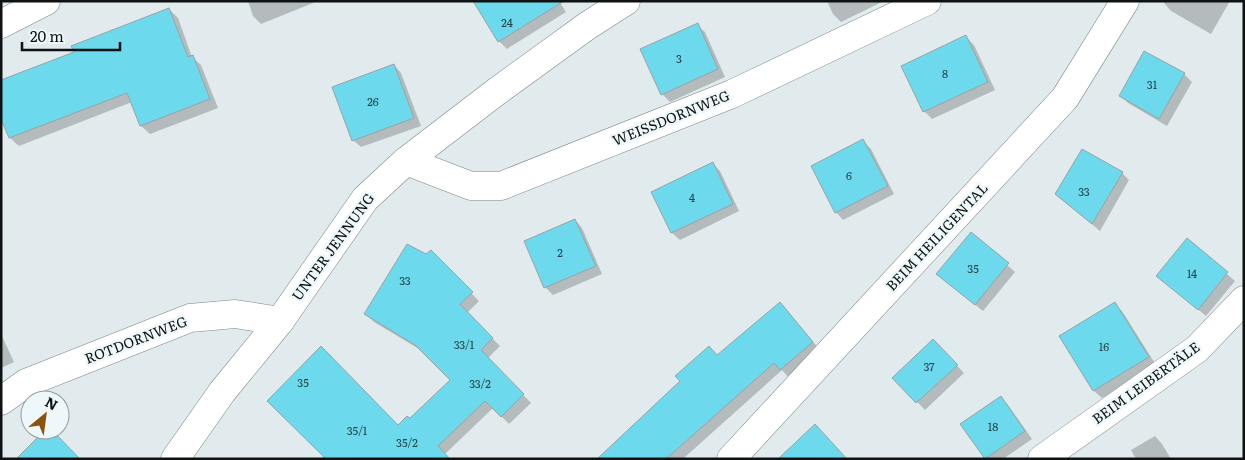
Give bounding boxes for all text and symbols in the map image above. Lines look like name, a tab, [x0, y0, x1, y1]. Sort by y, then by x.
house number: 24	[501, 14, 513, 30]
scale bar	[22, 20, 120, 52]
text: 20 m	[30, 24, 64, 47]
house number: 3	[676, 50, 682, 66]
house number: 8	[942, 65, 948, 81]
house number: 31	[1147, 76, 1158, 92]
street label: WEISSDORNWEG	[609, 84, 733, 150]
house number: 26	[367, 93, 379, 109]
house number: 6	[846, 167, 852, 183]
street label: BEIM HEILIGENTAL	[881, 178, 992, 295]
house number: 33	[1078, 183, 1090, 199]
street label: UNTER JENNUNG	[286, 188, 378, 304]
house number: 4	[689, 189, 695, 205]
house number: 2	[557, 244, 563, 260]
house number: 35	[967, 260, 979, 276]
house number: 14	[1187, 265, 1197, 281]
house number: 33	[399, 272, 411, 288]
street label: ROTDORNWEG	[82, 310, 190, 368]
house number: 33/1	[454, 336, 475, 352]
street label: BEIM LEIBERTÄLE	[1088, 336, 1203, 428]
house number: 16	[1099, 338, 1109, 354]
house number: 37	[923, 358, 935, 374]
house number: 35	[297, 374, 309, 390]
house number: 33/2	[469, 375, 491, 391]
north arrow	[20, 390, 70, 440]
text: N	[42, 391, 62, 414]
house number: 18	[988, 418, 998, 434]
house number: 35/1	[347, 422, 368, 438]
house number: 35/2	[396, 434, 418, 450]

